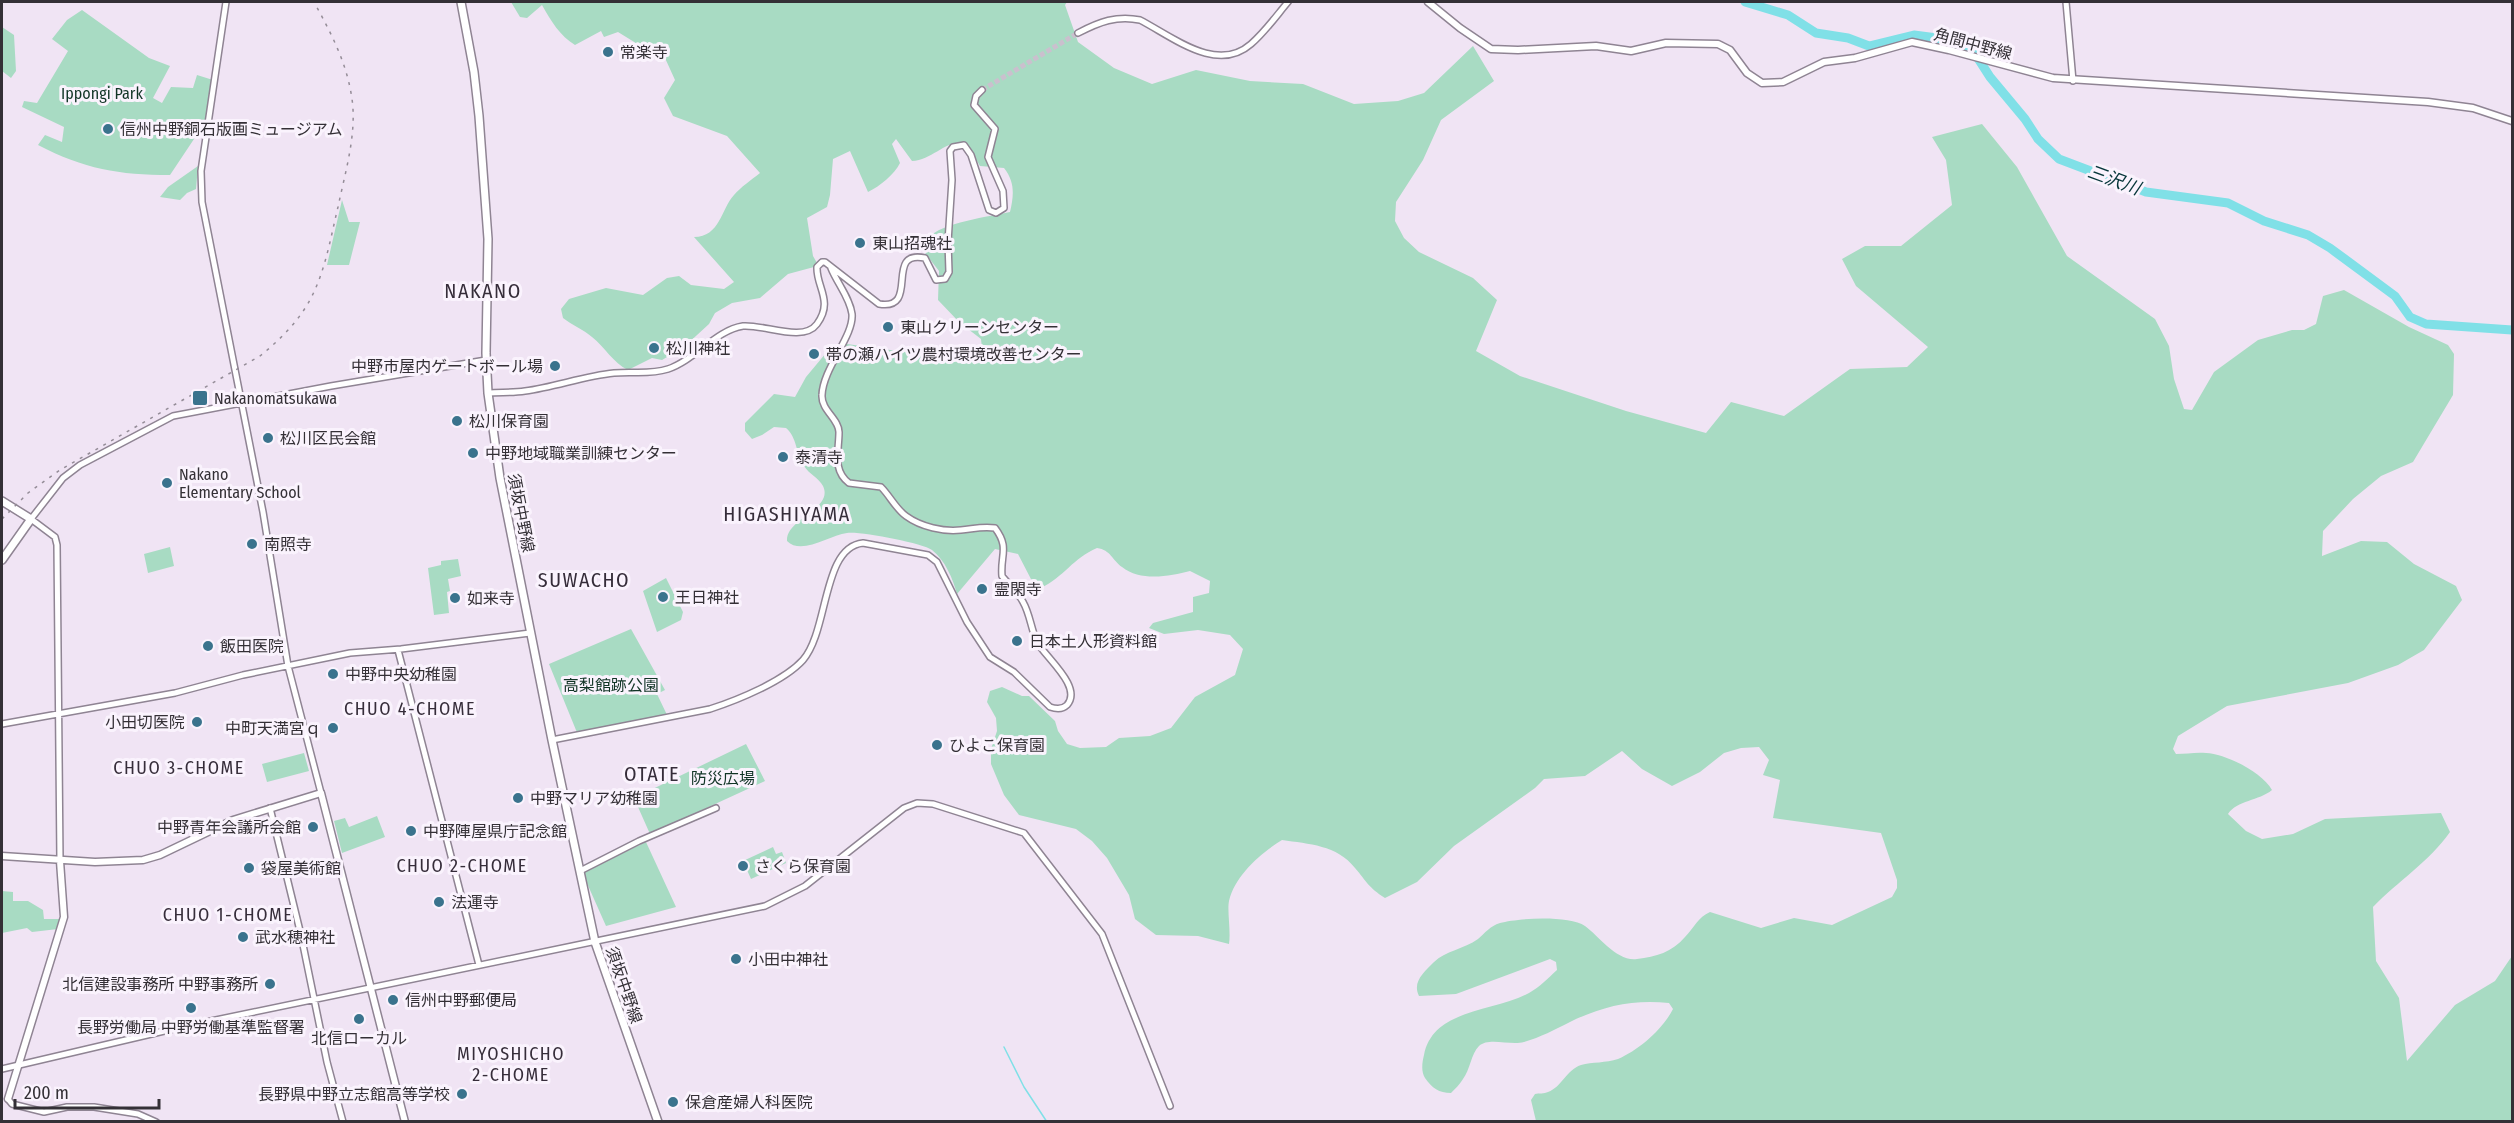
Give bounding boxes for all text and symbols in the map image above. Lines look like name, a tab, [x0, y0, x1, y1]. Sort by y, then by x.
street label: 角間中野線	[1932, 24, 2014, 64]
place label: 常楽寺	[620, 43, 668, 62]
marker: 常楽寺	[601, 45, 615, 59]
park label: Ippongi Park	[61, 84, 143, 103]
place label: 信州中野銅石版画ミュージアム	[120, 120, 343, 139]
marker: 信州中野銅石版画ミュージアム	[101, 122, 115, 136]
water label: 三沢川	[2085, 160, 2145, 200]
place label: 東山招魂社	[872, 234, 952, 253]
marker: 東山招魂社	[853, 236, 867, 250]
district label: NAKANO	[444, 279, 522, 303]
place label: 東山クリーンセンター	[900, 318, 1059, 337]
marker: 東山クリーンセンター	[881, 320, 895, 334]
place label: 松川神社	[666, 339, 730, 358]
marker: 松川神社	[647, 341, 661, 355]
place label: 帯の瀬ハイツ農村環境改善センター	[826, 345, 1082, 364]
marker: 帯の瀬ハイツ農村環境改善センター	[807, 347, 821, 361]
place label: 中野市屋内ゲートボール場	[351, 357, 543, 376]
marker: 中野市屋内ゲートボール場	[548, 359, 562, 373]
marker: Nakanomatsukawa	[191, 389, 209, 407]
place label: Nakanomatsukawa	[214, 389, 337, 408]
place label: 松川保育園	[469, 412, 549, 431]
marker: 松川保育園	[450, 414, 464, 428]
place label: 松川区民会館	[280, 429, 376, 448]
marker: 松川区民会館	[261, 431, 275, 445]
place label: 中野地域職業訓練センター	[485, 444, 677, 463]
marker: 中野地域職業訓練センター	[466, 446, 480, 460]
place label: 泰清寺	[795, 448, 843, 467]
marker: 泰清寺	[776, 450, 790, 464]
place label: Nakano Elementary School	[179, 465, 301, 502]
street label: 須坂中野線	[504, 472, 538, 554]
marker: Nakano Elementary School	[160, 476, 174, 490]
district label: HIGASHIYAMA	[723, 502, 851, 526]
place label: 南照寺	[264, 535, 312, 554]
marker: 南照寺	[245, 537, 259, 551]
district label: SUWACHO	[538, 568, 630, 592]
place label: 霊閑寺	[994, 580, 1042, 599]
marker: 霊閑寺	[975, 582, 989, 596]
place label: 王日神社	[675, 588, 739, 607]
place label: 如来寺	[467, 589, 515, 608]
marker: 王日神社	[656, 590, 670, 604]
marker: 如来寺	[448, 591, 462, 605]
place label: 日本土人形資料館	[1029, 632, 1157, 651]
marker: 日本土人形資料館	[1010, 634, 1024, 648]
place label: 飯田医院	[220, 637, 284, 656]
marker: 飯田医院	[201, 639, 215, 653]
place label: 中野中央幼稚園	[345, 665, 457, 684]
marker: 中野中央幼稚園	[326, 667, 340, 681]
park label: 高梨館跡公園	[563, 676, 659, 695]
district label: CHUO 4-CHOME	[344, 698, 476, 720]
place label: 小田切医院	[105, 713, 185, 732]
marker: 小田切医院	[190, 715, 204, 729]
place label: 中町天満宮ｑ	[225, 719, 321, 738]
marker: 中町天満宮ｑ	[326, 721, 340, 735]
place label: ひよこ保育園	[949, 736, 1045, 755]
marker: ひよこ保育園	[930, 738, 944, 752]
district label: CHUO 3-CHOME	[113, 757, 245, 779]
district label: OTATE	[624, 762, 680, 786]
park label: 防災広場	[691, 769, 755, 788]
place label: 中野マリア幼稚園	[530, 789, 658, 808]
marker: 中野マリア幼稚園	[511, 791, 525, 805]
place label: 中野青年会議所会館	[157, 818, 301, 837]
marker: 中野青年会議所会館	[306, 820, 320, 834]
place label: 中野陣屋県庁記念館	[423, 822, 567, 841]
marker: 中野陣屋県庁記念館	[404, 824, 418, 838]
district label: CHUO 2-CHOME	[396, 855, 528, 877]
place label: さくら保育園	[755, 857, 851, 876]
place label: 袋屋美術館	[261, 859, 341, 878]
marker: さくら保育園	[736, 859, 750, 873]
marker: 袋屋美術館	[242, 861, 256, 875]
place label: 法運寺	[451, 893, 499, 912]
marker: 法運寺	[432, 895, 446, 909]
district label: CHUO 1-CHOME	[163, 904, 293, 926]
place label: 武水穂神社	[255, 928, 335, 947]
marker: 武水穂神社	[236, 930, 250, 944]
street label: 須坂中野線	[602, 944, 646, 1026]
place label: 小田中神社	[748, 950, 828, 969]
marker: 小田中神社	[729, 952, 743, 966]
place label: 北信建設事務所 中野事務所	[62, 975, 258, 994]
marker: 北信建設事務所 中野事務所	[263, 977, 277, 991]
place label: 信州中野郵便局	[405, 991, 517, 1010]
marker: 信州中野郵便局	[386, 993, 400, 1007]
marker: 長野労働局 中野労働基準監督署	[184, 1001, 198, 1015]
marker: 北信ローカル	[352, 1012, 366, 1026]
place label: 長野労働局 中野労働基準監督署	[77, 1018, 305, 1037]
place label: 北信ローカル	[311, 1029, 407, 1048]
district label: MIYOSHICHO 2-CHOME	[457, 1043, 565, 1086]
scale bar	[15, 1072, 159, 1110]
text: 200 m	[24, 1082, 69, 1104]
place label: 長野県中野立志館高等学校	[258, 1085, 450, 1104]
marker: 長野県中野立志館高等学校	[455, 1087, 469, 1101]
place label: 保倉産婦人科医院	[685, 1093, 813, 1112]
marker: 保倉産婦人科医院	[666, 1095, 680, 1109]

